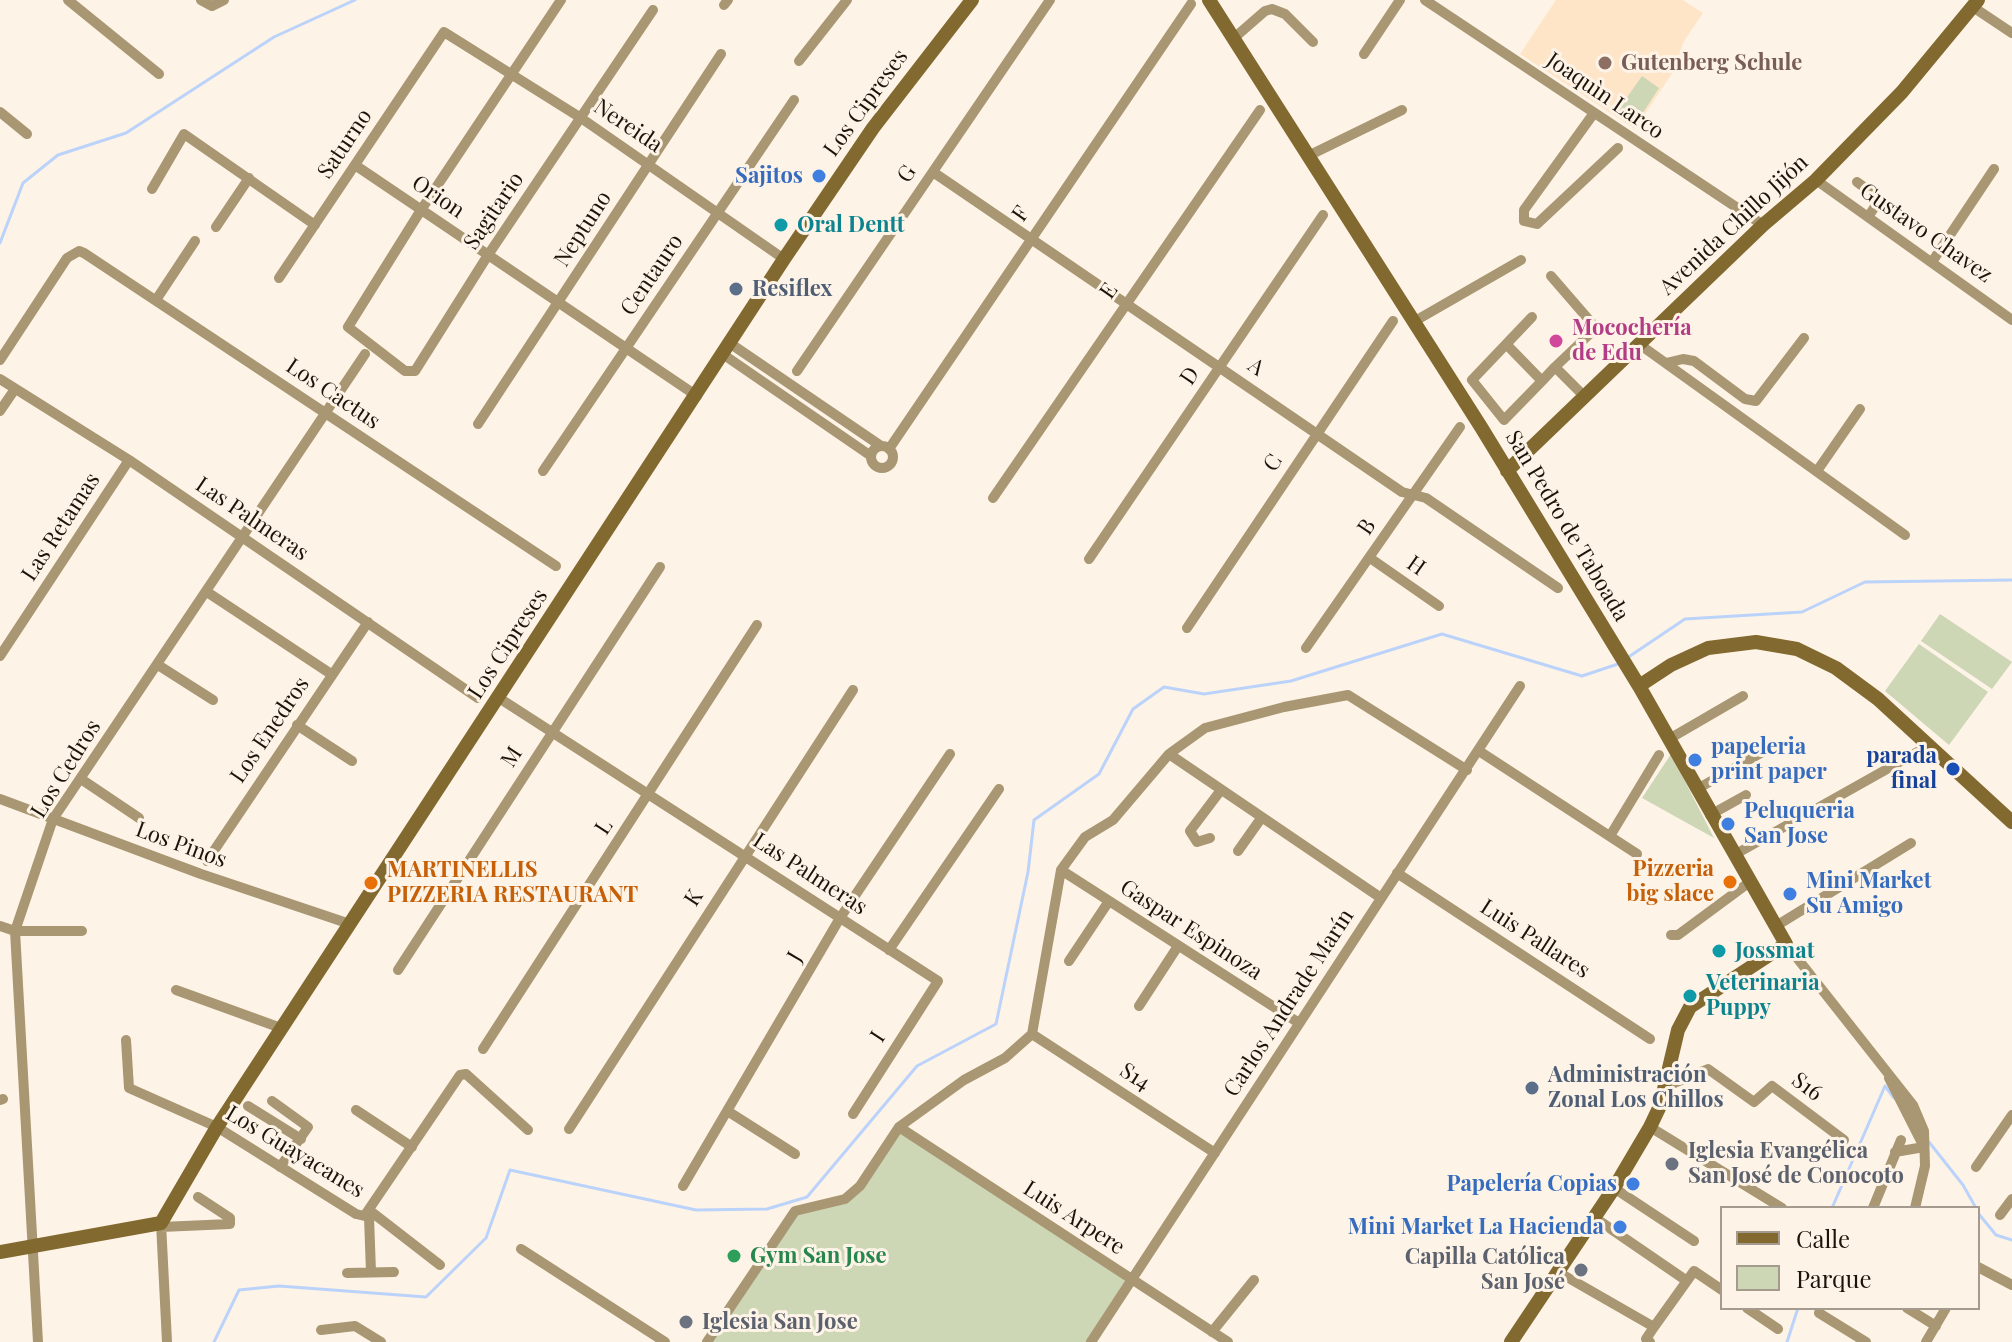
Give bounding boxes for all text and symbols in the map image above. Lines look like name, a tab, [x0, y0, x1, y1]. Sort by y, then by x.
street label: Los Cipreses	[818, 44, 914, 162]
street label: Joaquìn Larco	[1541, 47, 1669, 145]
place label: Gutenberg Schule	[1621, 50, 1802, 76]
marker: Gutenberg Schule	[1596, 54, 1614, 72]
street label: Nereida	[589, 94, 667, 158]
street label: Saturno	[312, 104, 378, 184]
street label: Avenida Chillo Jijón	[1654, 149, 1814, 301]
street label: G	[892, 160, 922, 188]
place label: Sajitos	[735, 163, 803, 189]
street label: Sagitario	[458, 167, 530, 255]
marker: Sajitos	[810, 167, 828, 185]
street label: Orion	[407, 170, 469, 224]
street label: Gustavo Chavez	[1855, 177, 1997, 289]
street label: Neptuno	[549, 186, 617, 272]
street label: F	[1007, 201, 1035, 227]
place label: Oral Dentt	[797, 212, 904, 238]
marker: Oral Dentt	[772, 216, 790, 234]
street label: Centauro	[615, 229, 689, 321]
place label: Resiflex	[752, 276, 832, 302]
street label: E	[1094, 278, 1124, 304]
marker: Resiflex	[727, 280, 745, 298]
place label: Mocochería de Edu	[1572, 315, 1692, 366]
marker: Mocochería de Edu	[1547, 332, 1565, 350]
street label: A	[1243, 352, 1269, 382]
street label: Los Cactus	[281, 353, 385, 435]
street label: D	[1175, 362, 1205, 390]
street label: San Pedro de Taboada	[1500, 426, 1634, 626]
street label: C	[1258, 449, 1288, 477]
street label: Las Retamas	[16, 468, 106, 586]
street label: Las Palmeras	[191, 472, 313, 566]
street label: B	[1352, 514, 1382, 540]
street label: H	[1402, 550, 1430, 582]
street label: Los Cipreses	[463, 584, 553, 704]
street label: Los Enedros	[225, 672, 315, 788]
street label: Los Cedros	[26, 715, 106, 823]
place label: papeleria print paper	[1711, 734, 1827, 786]
street label: M	[496, 742, 528, 772]
place label: parada final	[1866, 743, 1937, 794]
marker: papeleria print paper	[1686, 751, 1704, 769]
marker: parada final	[1944, 760, 1962, 778]
place label: Peluqueria San Jose	[1744, 798, 1855, 850]
street label: L	[589, 814, 619, 840]
marker: Peluqueria San Jose	[1719, 815, 1737, 833]
street label: Los Pinos	[132, 816, 230, 874]
street label: Las Palmeras	[748, 827, 872, 921]
place label: Pizzeria big slace	[1626, 856, 1714, 908]
place label: MARTINELLIS PIZZERIA RESTAURANT	[387, 857, 638, 908]
place label: Mini Market Su Amigo	[1806, 868, 1931, 920]
marker: Pizzeria big slace	[1721, 873, 1739, 891]
marker: MARTINELLIS PIZZERIA RESTAURANT	[362, 874, 380, 892]
street label: Gaspar Espinoza	[1115, 874, 1267, 986]
street label: K	[679, 885, 709, 911]
marker: Mini Market Su Amigo	[1781, 885, 1799, 903]
street label: Luis Pallares	[1475, 894, 1595, 984]
street label: Carlos Andrade Marín	[1219, 904, 1359, 1102]
place label: Jossmat	[1735, 938, 1814, 964]
marker: Jossmat	[1710, 942, 1728, 960]
street label: J	[782, 947, 808, 967]
place label: Veterinaria Puppy	[1706, 970, 1820, 1022]
marker: Veterinaria Puppy	[1681, 987, 1699, 1005]
street label: I	[865, 1027, 891, 1047]
street label: S14	[1115, 1058, 1155, 1096]
place label: Administración Zonal Los Chillos	[1548, 1062, 1724, 1114]
street label: S16	[1787, 1067, 1827, 1107]
marker: Administración Zonal Los Chillos	[1523, 1079, 1541, 1097]
street label: Los Guayacanes	[221, 1100, 369, 1204]
place label: Iglesia Evangélica San José de Conocoto	[1688, 1138, 1904, 1190]
marker: Iglesia Evangélica San José de Conocoto	[1663, 1155, 1681, 1173]
place label: Papelería Copias	[1447, 1171, 1617, 1197]
street label: Luis Arpere	[1018, 1175, 1130, 1261]
marker: Papelería Copias	[1624, 1175, 1642, 1193]
legend	[1720, 1206, 1980, 1310]
place label: Mini Market La Hacienda	[1348, 1214, 1604, 1240]
marker: Mini Market La Hacienda	[1611, 1218, 1629, 1236]
text: Calle	[1796, 1222, 1850, 1254]
place label: Gym San Jose	[750, 1243, 887, 1269]
place label: Capilla Católica San José	[1405, 1244, 1565, 1296]
marker: Gym San Jose	[725, 1247, 743, 1265]
marker: Capilla Católica San José	[1572, 1261, 1590, 1279]
text: Parque	[1796, 1262, 1872, 1294]
place label: Iglesia San Jose	[702, 1309, 858, 1335]
marker: Iglesia San Jose	[677, 1313, 695, 1331]

